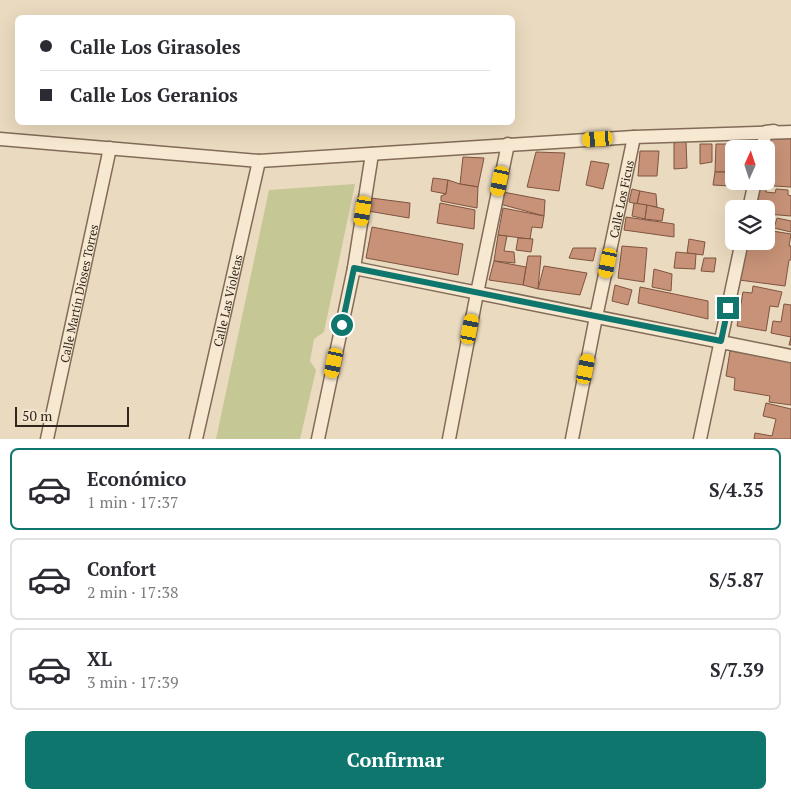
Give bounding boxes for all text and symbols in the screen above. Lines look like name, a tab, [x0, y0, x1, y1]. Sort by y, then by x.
text: Calle Los Girasoles	[70, 34, 241, 59]
text: Calle Los Geranios	[70, 82, 238, 107]
car	[582, 130, 613, 148]
north arrow	[725, 140, 775, 190]
map controls	[725, 140, 775, 250]
street label: Calle Los Ficus	[605, 159, 636, 239]
car	[489, 165, 510, 197]
car	[353, 195, 372, 227]
button: layers	[725, 200, 775, 250]
street label: Calle Martín Dioses Torres	[56, 223, 101, 364]
car	[597, 247, 618, 279]
street label: Calle Las Violetas	[210, 253, 245, 348]
route end	[717, 297, 739, 319]
car	[459, 313, 480, 345]
route start	[331, 314, 353, 336]
car	[323, 347, 344, 379]
car	[575, 353, 596, 385]
scale bar	[15, 404, 129, 427]
text: 50 m	[22, 406, 52, 425]
text: Económico	[87, 466, 186, 491]
icon: car	[27, 467, 72, 512]
text: S/4.35	[709, 477, 764, 502]
text: 1 min · 17:37	[87, 491, 179, 513]
text: Confort	[87, 556, 156, 581]
icon: car	[27, 557, 72, 602]
text: S/5.87	[709, 567, 764, 592]
text: 2 min · 17:38	[87, 581, 179, 603]
text: XL	[87, 646, 112, 671]
icon: car	[27, 647, 72, 692]
text: S/7.39	[710, 657, 764, 682]
text: 3 min · 17:39	[87, 671, 179, 693]
button: Confirmar	[25, 731, 766, 789]

